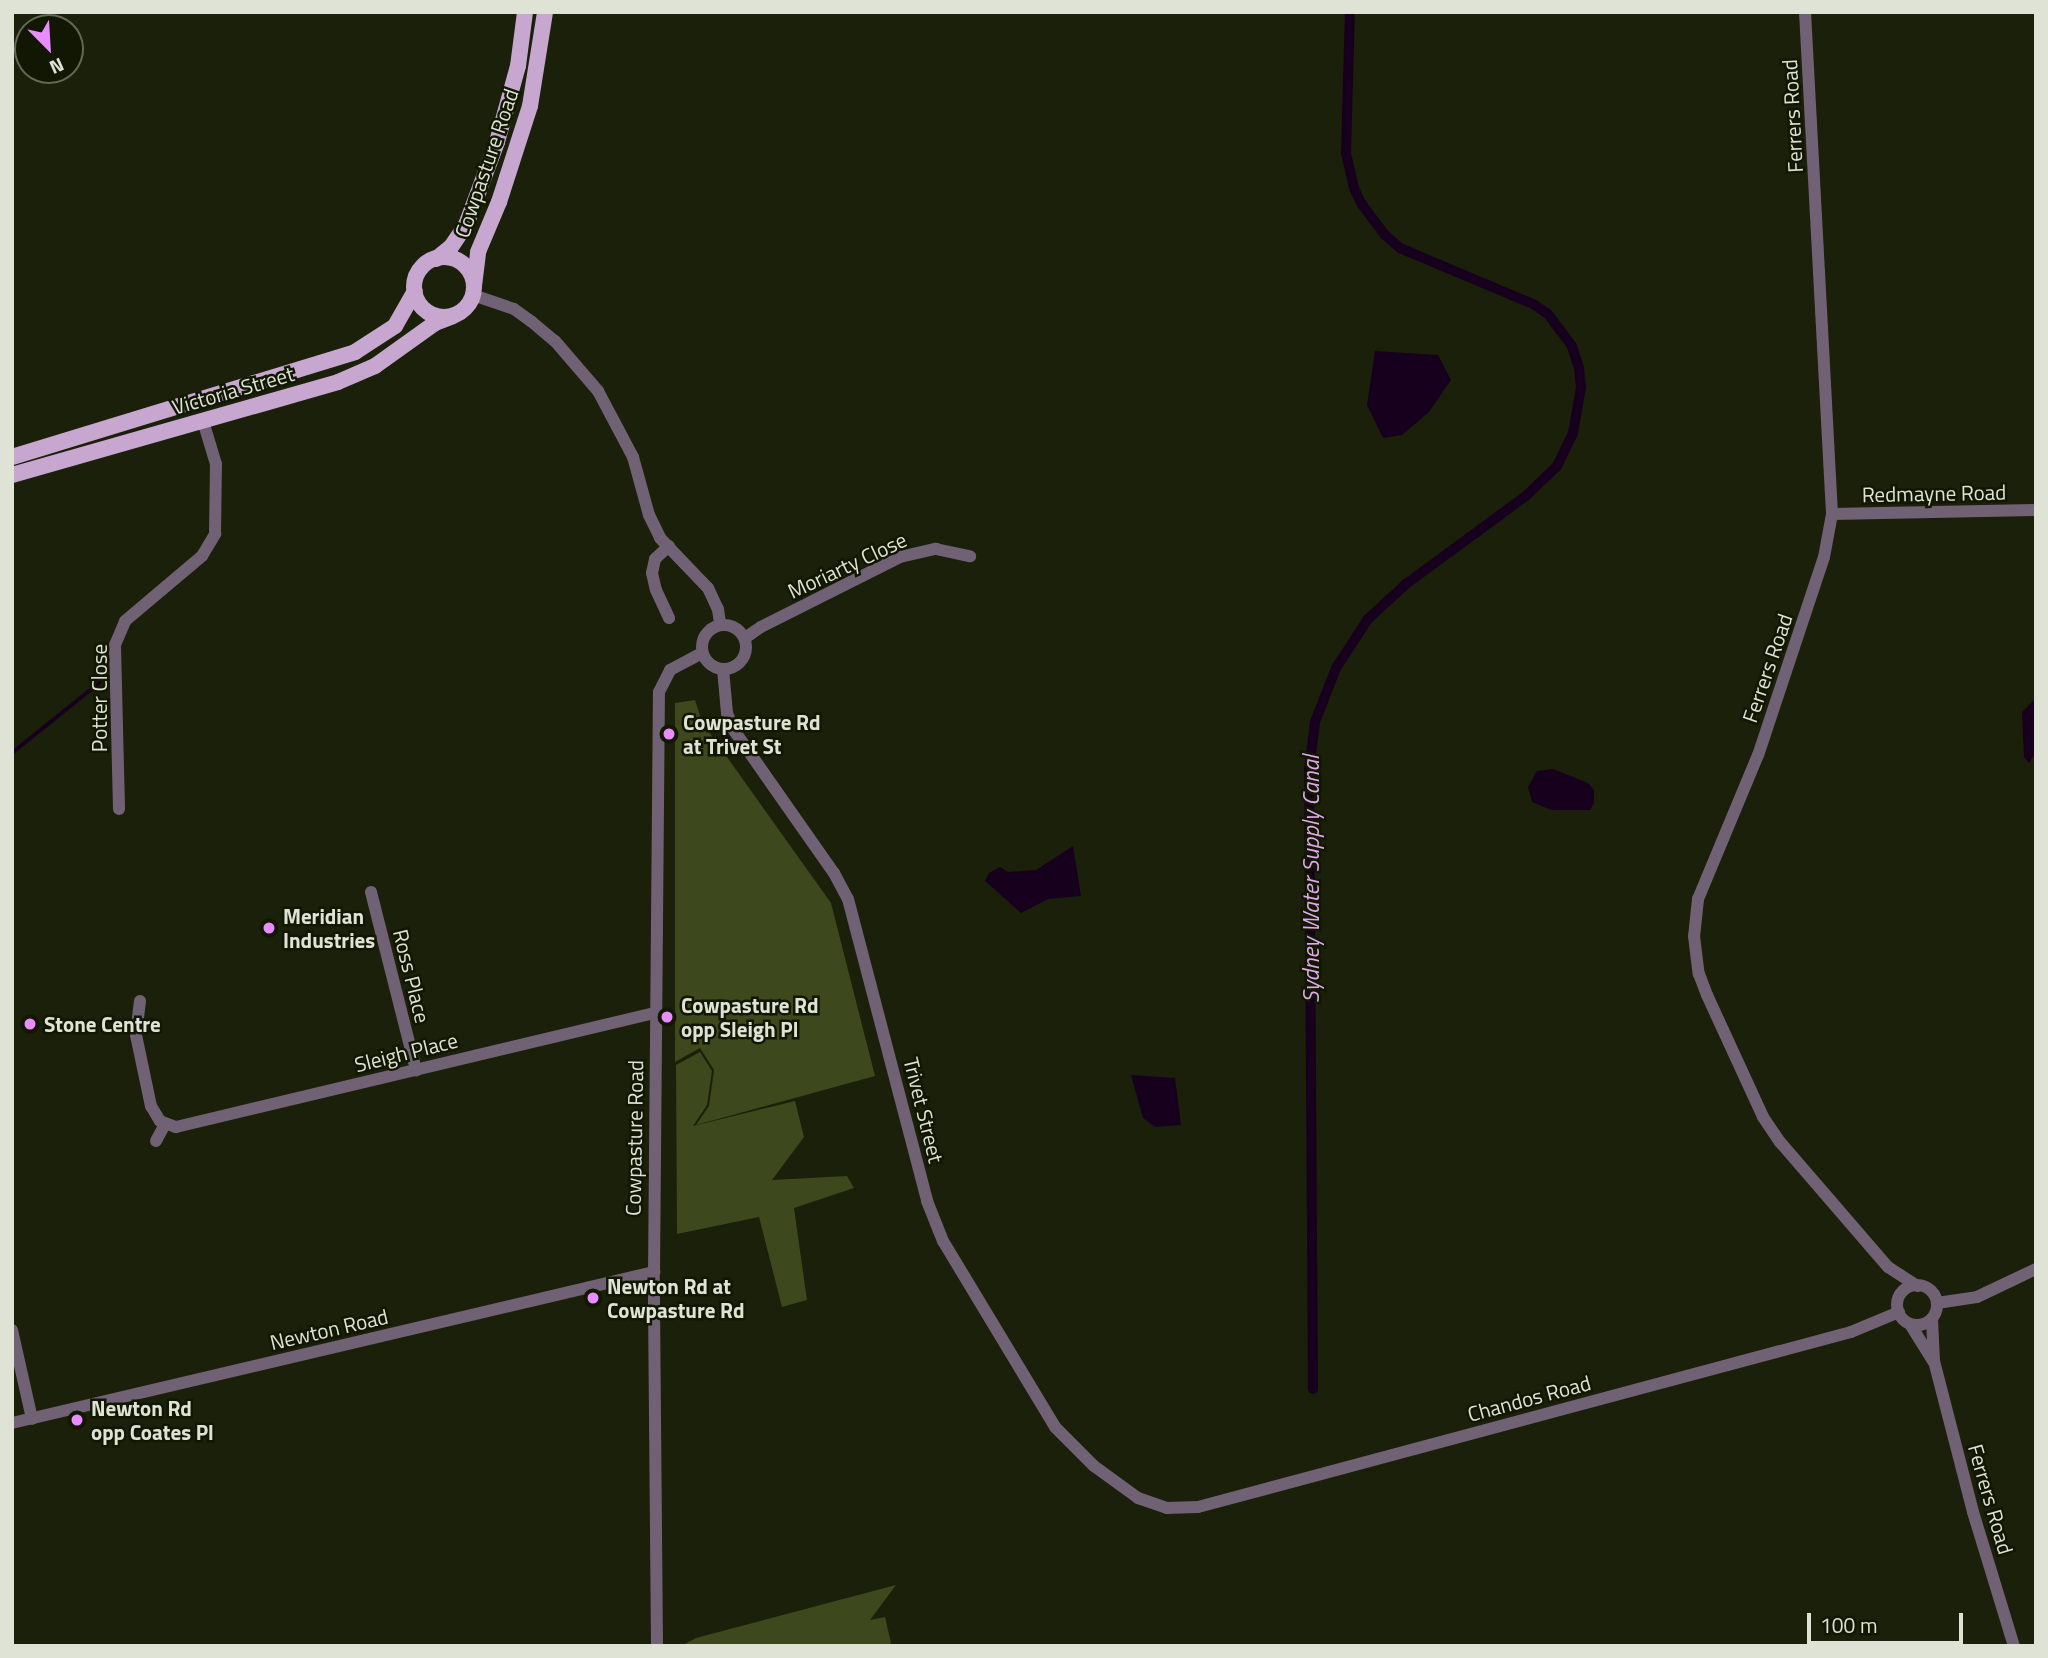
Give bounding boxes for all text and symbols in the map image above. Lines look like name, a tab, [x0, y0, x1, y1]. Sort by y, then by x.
north arrow	[14, 14, 84, 84]
text: N	[45, 51, 69, 83]
street label: Ferrers Road	[1776, 59, 1808, 173]
street label: Cowpasture Road	[449, 85, 523, 241]
street label: Victoria Street	[169, 361, 297, 419]
street label: Redmayne Road	[1862, 479, 2006, 507]
street label: Moriarty Close	[784, 527, 910, 603]
street label: Ferrers Road	[1737, 610, 1797, 726]
street label: Potter Close	[86, 644, 112, 752]
place label: Cowpasture Rd at Trivet St	[683, 709, 820, 759]
marker: Cowpasture Rd at Trivet St	[661, 726, 677, 742]
water label: Sydney Water Supply Canal	[1297, 755, 1325, 1003]
place label: Meridian Industries	[283, 903, 375, 953]
marker: Meridian Industries	[261, 920, 277, 936]
street label: Ross Place	[388, 927, 436, 1025]
place label: Cowpasture Rd opp Sleigh Pl	[681, 992, 818, 1042]
marker: Cowpasture Rd opp Sleigh Pl	[659, 1009, 675, 1025]
place label: Stone Centre	[44, 1011, 161, 1037]
marker: Stone Centre	[22, 1016, 38, 1032]
street label: Sleigh Place	[352, 1027, 460, 1077]
street label: Trivet Street	[899, 1055, 949, 1165]
street label: Cowpasture Road	[620, 1060, 648, 1216]
place label: Newton Rd at Cowpasture Rd	[607, 1273, 744, 1323]
marker: Newton Rd at Cowpasture Rd	[585, 1290, 601, 1306]
street label: Newton Road	[268, 1303, 390, 1355]
street label: Chandos Road	[1465, 1369, 1593, 1427]
place label: Newton Rd opp Coates Pl	[91, 1395, 214, 1445]
marker: Newton Rd opp Coates Pl	[69, 1412, 85, 1428]
street label: Ferrers Road	[1963, 1441, 2019, 1557]
scale bar	[1810, 1598, 1966, 1642]
text: 100 m	[1820, 1609, 1877, 1641]

